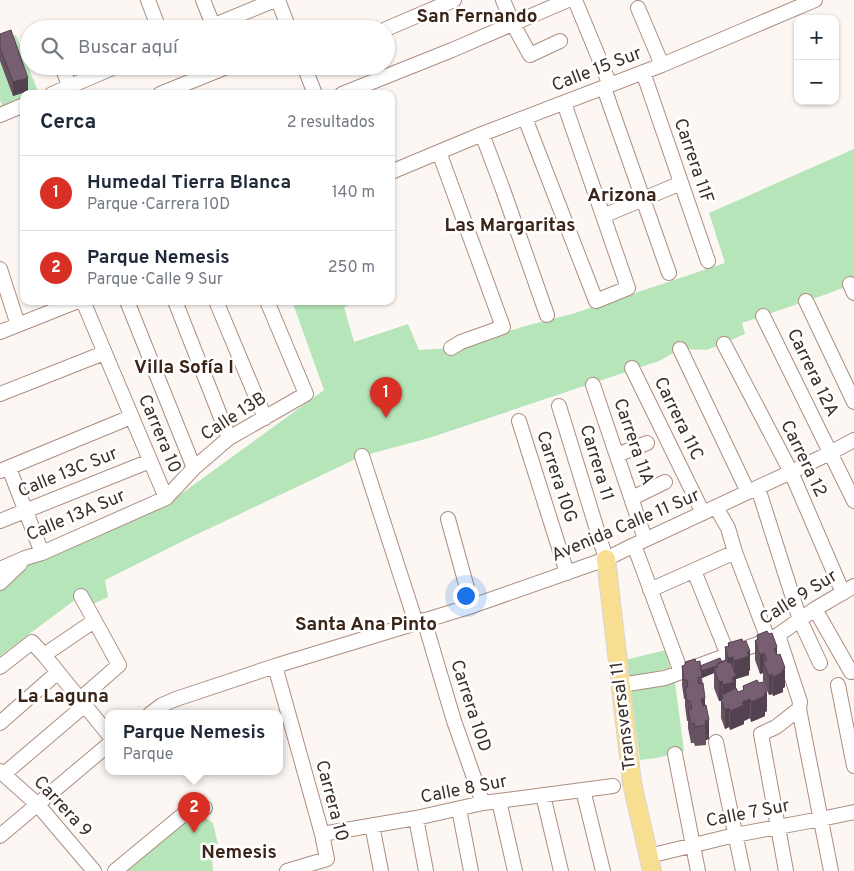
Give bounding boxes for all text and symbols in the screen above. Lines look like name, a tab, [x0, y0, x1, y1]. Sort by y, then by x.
district label: San Fernando	[416, 5, 538, 29]
map controls	[794, 15, 839, 105]
button: +	[794, 15, 839, 60]
search box	[20, 20, 395, 75]
icon: search	[38, 34, 66, 62]
text: Buscar aquí	[78, 36, 178, 60]
street label: Calle 15 Sur	[549, 42, 645, 98]
button: −	[794, 60, 839, 105]
text: Cerca	[40, 109, 96, 136]
text: 2 resultados	[287, 113, 375, 133]
street label: Carrera 11F	[668, 115, 718, 207]
text: Humedal Tierra Blanca	[87, 171, 291, 195]
text: 1	[53, 183, 59, 203]
text: 140 m	[332, 183, 375, 203]
district label: Arizona	[587, 184, 657, 208]
text: Parque · Carrera 10D	[87, 195, 230, 215]
district label: Las Margaritas	[444, 214, 576, 238]
text: Parque Nemesis	[87, 246, 230, 270]
text: 2	[51, 258, 61, 278]
text: 250 m	[328, 258, 375, 278]
text: Parque · Calle 9 Sur	[87, 270, 223, 290]
street label: Carrera 12A	[781, 325, 843, 421]
district label: Villa Sofía I	[134, 356, 234, 380]
street label: Carrera 11C	[648, 373, 708, 465]
pin: 1	[370, 377, 402, 418]
street label: Calle 13B	[197, 387, 271, 447]
street label: Carrera 10	[132, 391, 186, 477]
street label: Carrera 11A	[607, 396, 659, 488]
street label: Carrera 12	[775, 417, 831, 501]
street label: Carrera 11	[574, 422, 618, 504]
street label: Carrera 10G	[530, 428, 582, 526]
street label: Calle 13C Sur	[15, 443, 121, 503]
street label: Avenida Calle 11 Sur	[548, 484, 704, 568]
street label: Calle 13A Sur	[23, 485, 129, 547]
street label: Calle 9 Sur	[756, 565, 842, 631]
your location	[453, 583, 479, 609]
district label: Santa Ana Pinto	[295, 613, 437, 637]
street label: Carrera 10D	[444, 657, 496, 755]
street label: Transversal 11	[606, 660, 642, 772]
district label: La Laguna	[17, 685, 109, 709]
popup	[105, 710, 283, 775]
text: Parque Nemesis	[123, 721, 265, 745]
text: Parque	[123, 745, 173, 765]
street label: Carrera 10	[309, 758, 353, 844]
street label: Calle 8 Sur	[419, 770, 509, 810]
street label: Carrera 9	[28, 771, 96, 843]
pin: 2	[178, 792, 210, 833]
street label: Calle 7 Sur	[704, 795, 792, 833]
district label: Nemesis	[201, 841, 277, 865]

